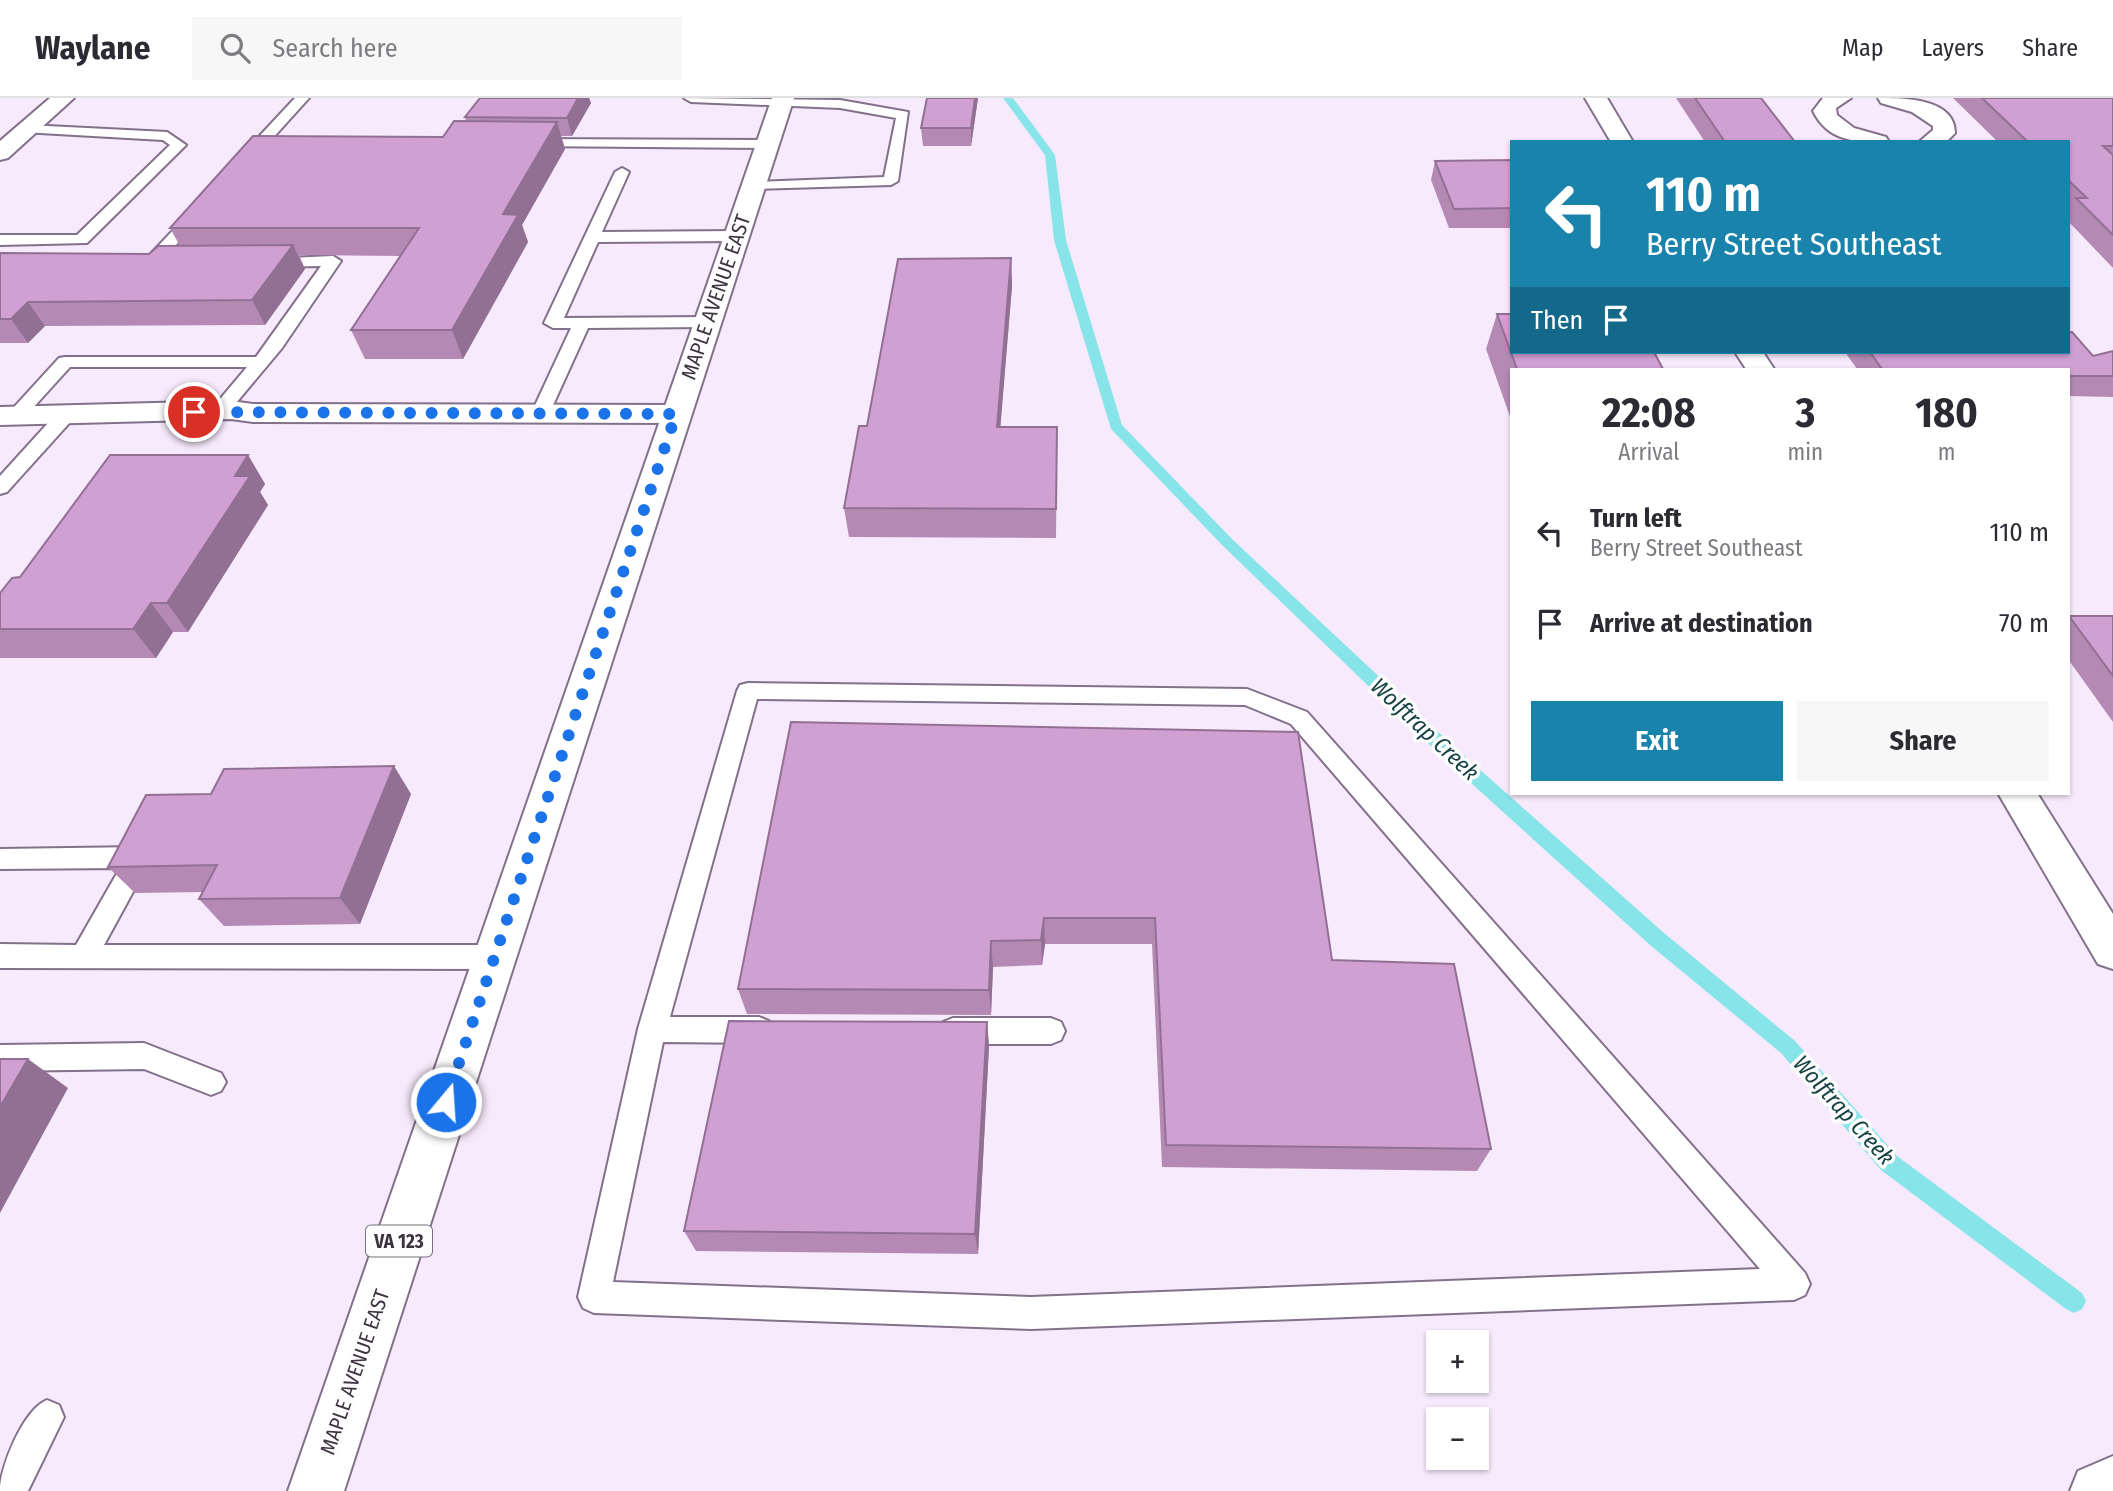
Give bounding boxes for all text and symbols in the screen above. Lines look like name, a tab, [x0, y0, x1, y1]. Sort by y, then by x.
search box	[192, 17, 682, 80]
text: Waylane	[35, 28, 150, 68]
icon: search	[216, 29, 254, 67]
text: Search here	[272, 33, 398, 64]
text: Map	[1842, 34, 1884, 62]
text: Layers	[1922, 34, 1984, 62]
text: Share	[2022, 34, 2078, 62]
text: 110 m	[1646, 165, 1761, 224]
icon: left	[1531, 168, 1622, 259]
street label: MAPLE AVENUE EAST	[676, 211, 757, 383]
text: Berry Street Southeast	[1646, 225, 1942, 263]
icon: arrive	[1597, 301, 1635, 339]
text: Then	[1531, 305, 1583, 336]
pin	[164, 382, 224, 442]
text: 22:08	[1602, 388, 1696, 438]
text: 3	[1795, 388, 1815, 438]
text: 180	[1915, 388, 1978, 438]
icon: arrive	[175, 393, 213, 431]
text: Arrival	[1618, 438, 1679, 466]
text: min	[1788, 438, 1823, 466]
text: m	[1938, 438, 1955, 466]
text: Turn left	[1590, 503, 1682, 534]
icon: left	[1531, 514, 1569, 552]
text: 110 m	[1989, 517, 2049, 548]
text: Berry Street Southeast	[1590, 534, 1802, 562]
icon: arrive	[1531, 605, 1569, 643]
text: Arrive at destination	[1590, 608, 1813, 639]
text: 70 m	[1999, 608, 2049, 639]
water label: Wolftrap Creek	[1365, 672, 1485, 786]
button: Exit	[1531, 701, 1783, 781]
button: Share	[1797, 701, 2049, 781]
water label: Wolftrap Creek	[1788, 1050, 1900, 1170]
position arrow	[409, 1065, 483, 1139]
road number: VA 123	[366, 1226, 432, 1256]
street label: MAPLE AVENUE EAST	[315, 1286, 396, 1458]
map controls	[1426, 1330, 1489, 1470]
button: +	[1426, 1330, 1489, 1393]
button: −	[1426, 1407, 1489, 1470]

